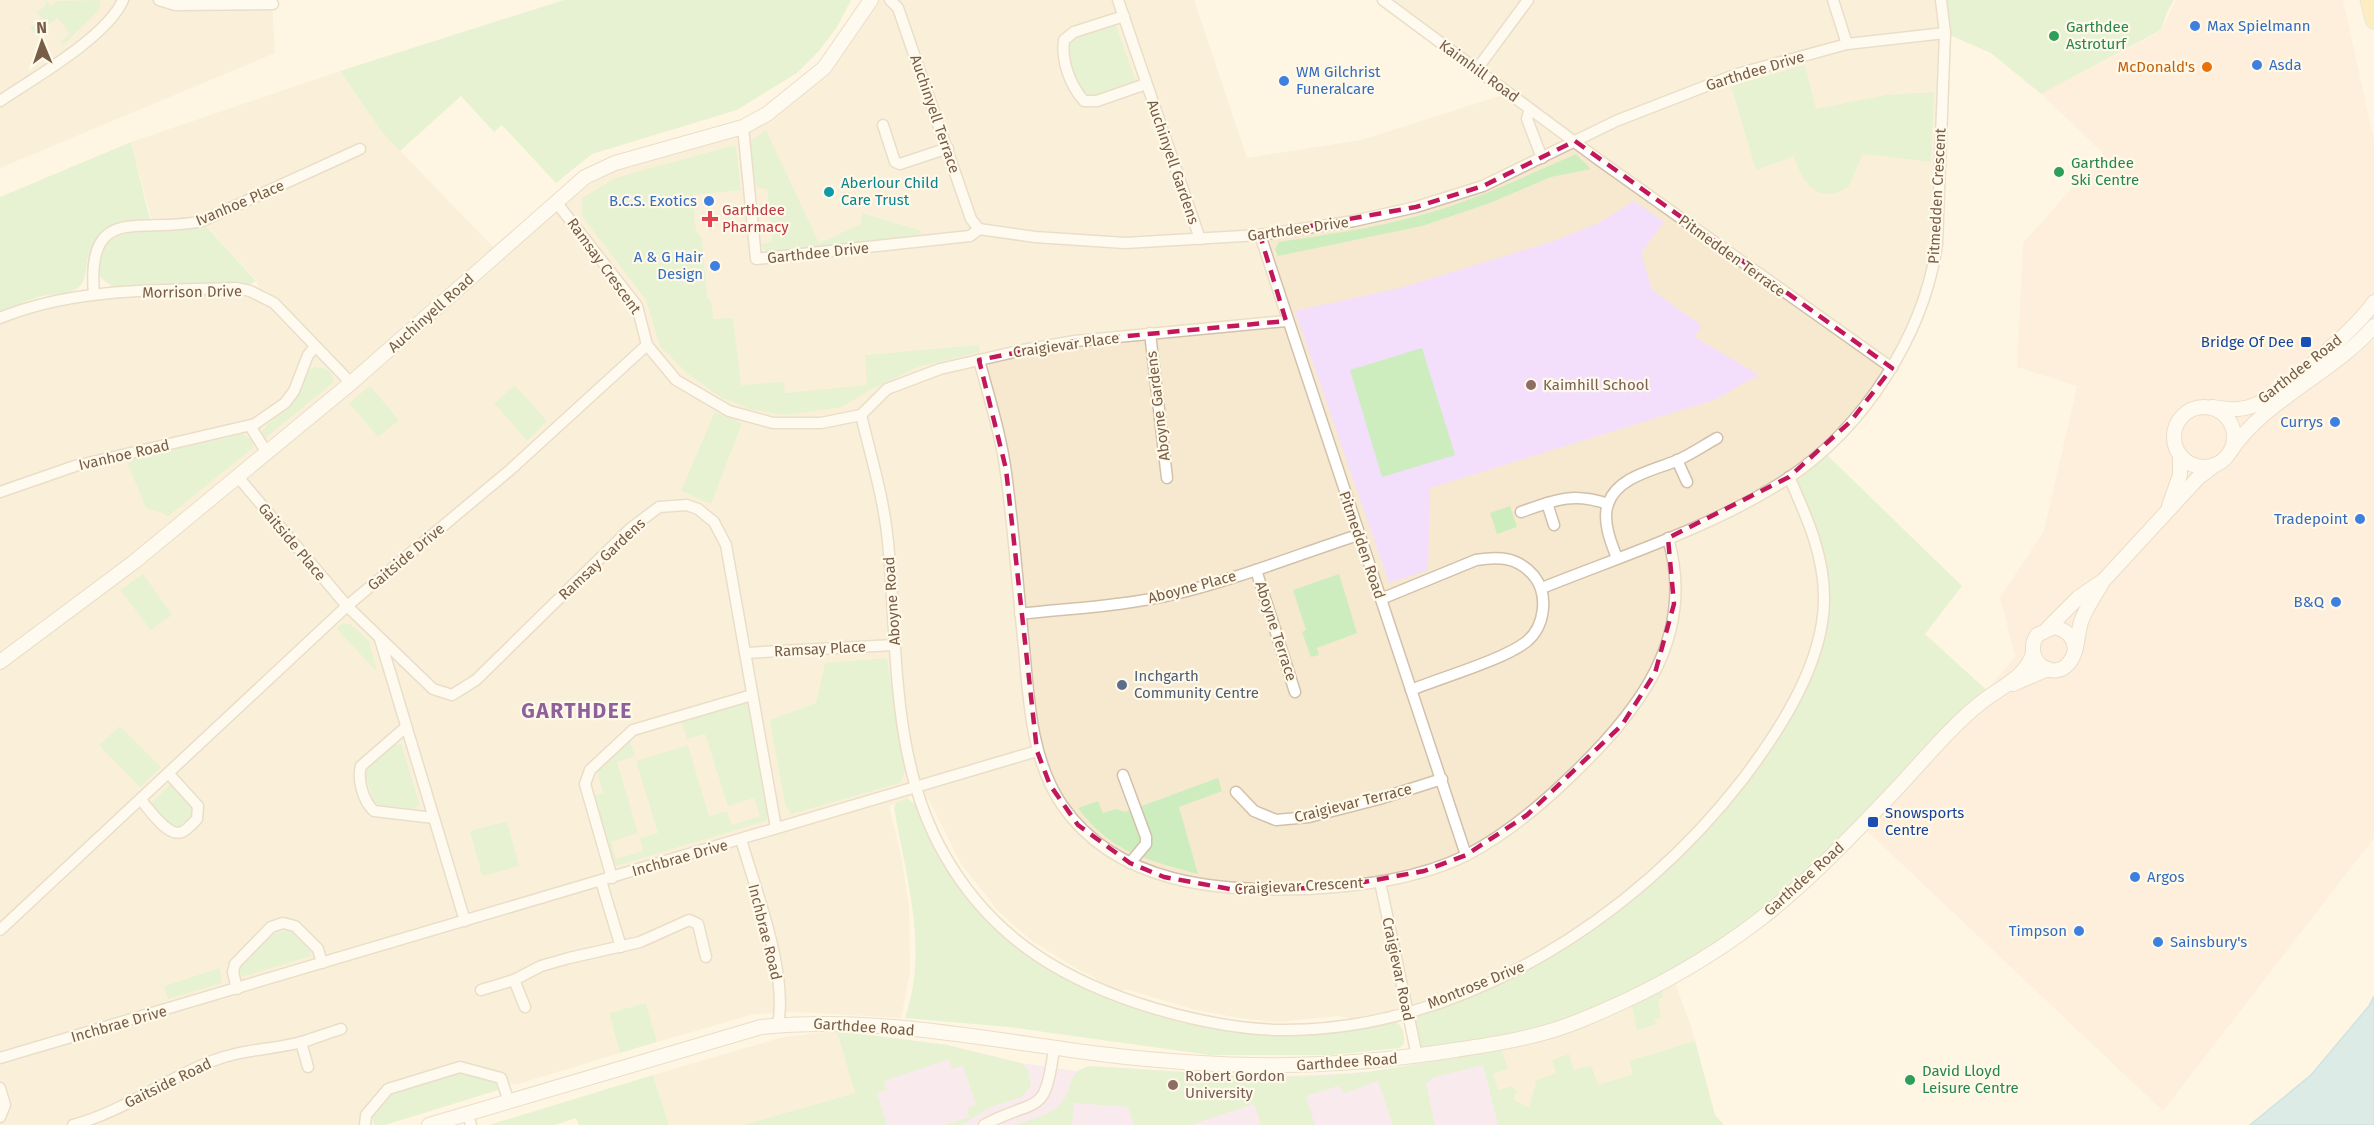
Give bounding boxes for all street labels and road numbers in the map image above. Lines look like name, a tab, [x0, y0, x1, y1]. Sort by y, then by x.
street label: Kaimhill Road	[1436, 36, 1522, 106]
street label: Garthdee Drive	[1704, 47, 1806, 95]
street label: Auchinyell Terrace	[906, 53, 964, 175]
street label: Auchinyell Gardens	[1143, 97, 1203, 227]
street label: Pitmedden Crescent	[1924, 127, 1950, 264]
street label: Ivanhoe Place	[193, 176, 287, 230]
street label: Pitmedden Terrace	[1675, 211, 1789, 301]
street label: Garthdee Drive	[1246, 213, 1350, 245]
street label: Ramsay Crescent	[563, 215, 645, 318]
street label: Garthdee Drive	[766, 239, 870, 267]
street label: Auchinyell Road	[384, 270, 478, 356]
street label: Morrison Drive	[142, 282, 242, 302]
street label: Craigievar Place	[1012, 329, 1120, 361]
street label: Garthdee Road	[2254, 331, 2346, 407]
street label: Aboyne Gardens	[1142, 350, 1174, 462]
street label: Ivanhoe Road	[77, 436, 171, 474]
street label: Pitmedden Road	[1335, 489, 1389, 601]
street label: Gaitside Place	[254, 500, 330, 584]
street label: Ramsay Gardens	[555, 514, 649, 604]
street label: Gaitside Drive	[364, 520, 448, 594]
street label: Aboyne Road	[880, 556, 904, 646]
street label: Aboyne Place	[1146, 567, 1238, 607]
street label: Aboyne Terrace	[1251, 579, 1301, 683]
street label: Ramsay Place	[773, 638, 867, 660]
street label: Craigievar Terrace	[1292, 780, 1414, 826]
street label: Inchbrae Drive	[630, 836, 730, 880]
street label: Garthdee Road	[1760, 838, 1848, 920]
street label: Craigievar Crescent	[1234, 874, 1364, 898]
street label: Inchbrae Road	[744, 882, 786, 982]
street label: Craigievar Road	[1378, 915, 1418, 1023]
street label: Montrose Drive	[1425, 957, 1527, 1013]
street label: Inchbrae Drive	[69, 1002, 169, 1046]
street label: Garthdee Road	[813, 1014, 915, 1040]
street label: Garthdee Road	[1296, 1049, 1398, 1075]
street label: Gaitside Road	[122, 1054, 214, 1112]

